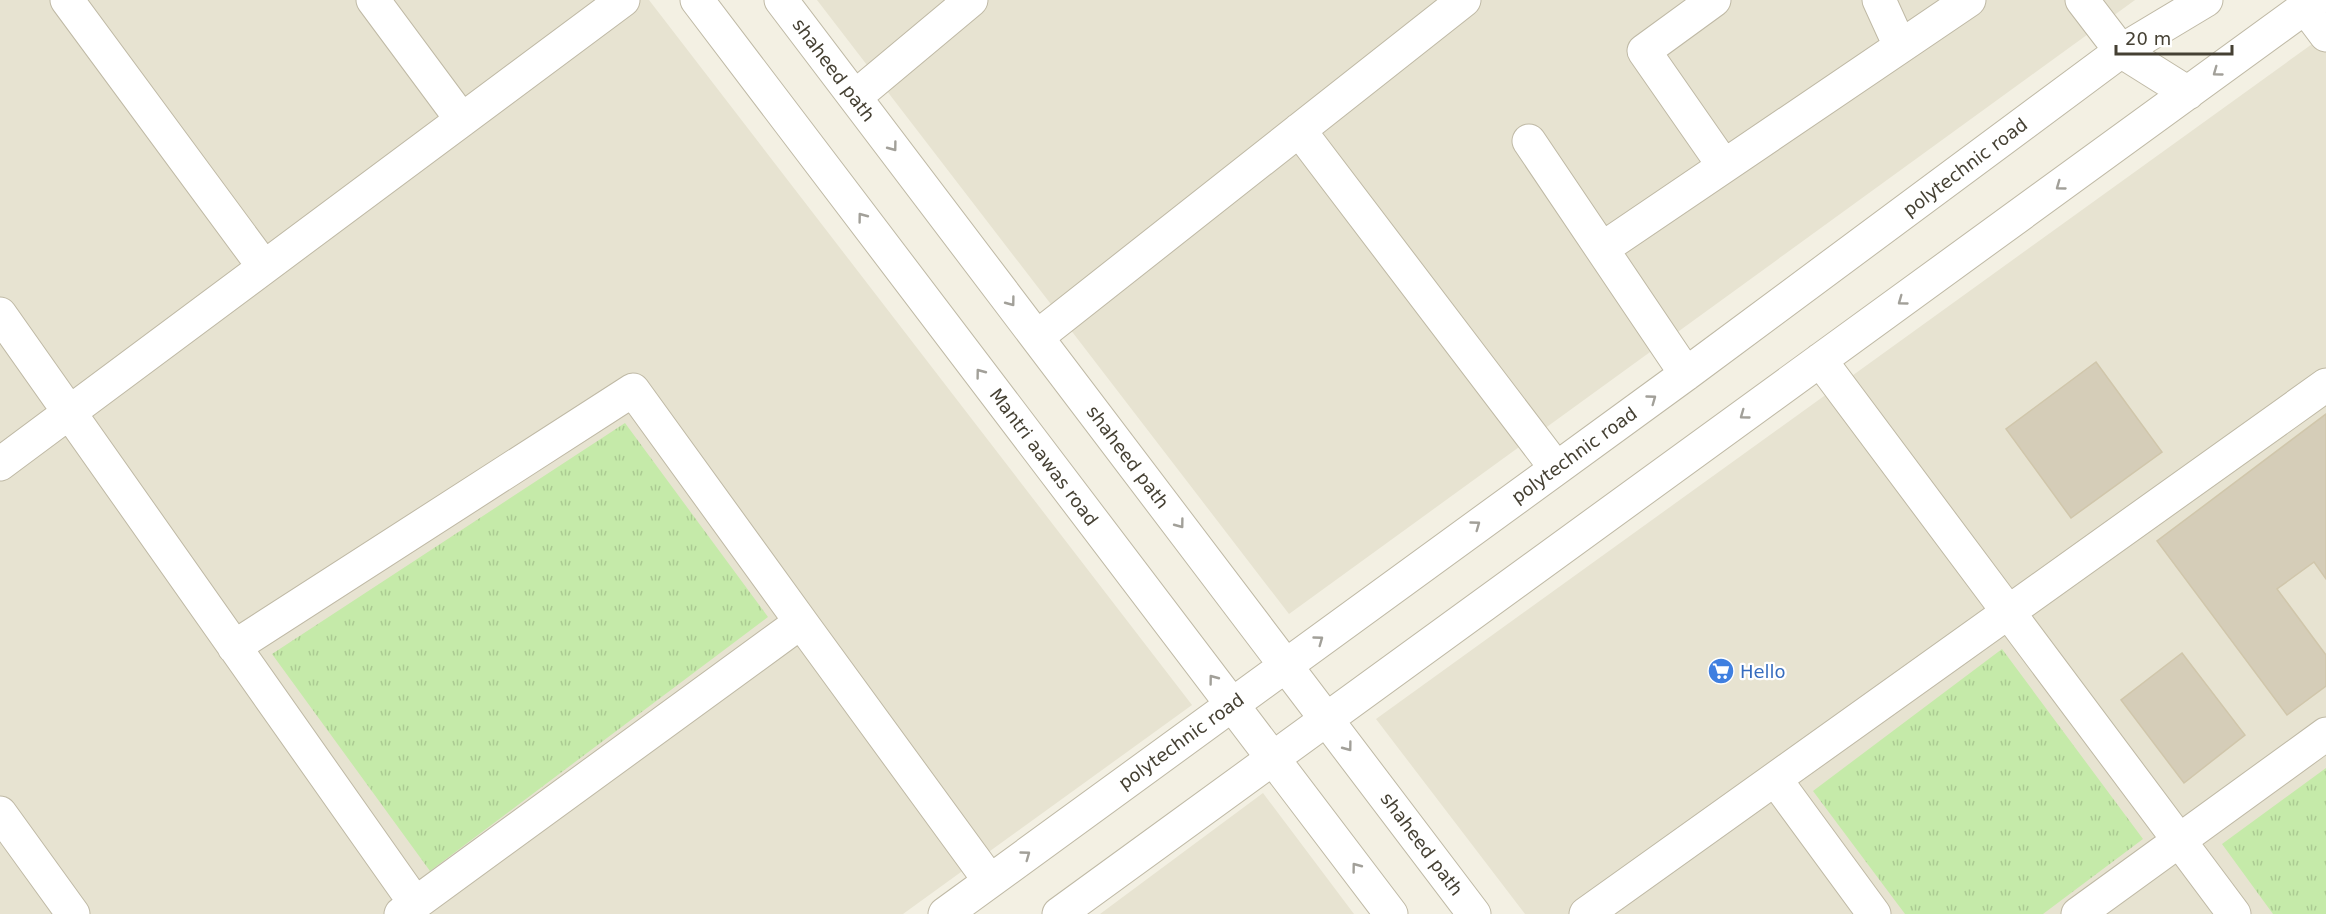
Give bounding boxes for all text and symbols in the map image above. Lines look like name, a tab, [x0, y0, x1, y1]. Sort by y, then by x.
street label: shaheed path	[788, 14, 880, 126]
scale bar	[2116, 18, 2232, 56]
text: 20 m	[2125, 28, 2171, 49]
one-way arrow	[2213, 65, 2224, 76]
street label: polytechnic road	[1899, 113, 2031, 221]
one-way arrow	[885, 140, 896, 151]
one-way arrow	[2055, 179, 2066, 190]
one-way arrow	[859, 213, 870, 224]
one-way arrow	[1897, 294, 1908, 305]
one-way arrow	[1003, 296, 1014, 307]
one-way arrow	[977, 368, 988, 379]
street label: Mantri aawas road	[985, 384, 1103, 530]
one-way arrow	[1645, 395, 1656, 406]
street label: shaheed path	[1082, 401, 1174, 513]
street label: polytechnic road	[1507, 402, 1641, 508]
one-way arrow	[1739, 408, 1750, 419]
one-way arrow	[1172, 518, 1183, 529]
one-way arrow	[1470, 521, 1481, 532]
one-way arrow	[1312, 636, 1323, 647]
supermarket icon: Hello	[1706, 656, 1736, 686]
place label: Hello	[1740, 661, 1786, 682]
one-way arrow	[1209, 674, 1220, 685]
street label: polytechnic road	[1114, 688, 1248, 794]
one-way arrow	[1341, 740, 1352, 751]
street label: shaheed path	[1376, 788, 1468, 900]
one-way arrow	[1019, 851, 1030, 862]
one-way arrow	[1352, 863, 1363, 874]

